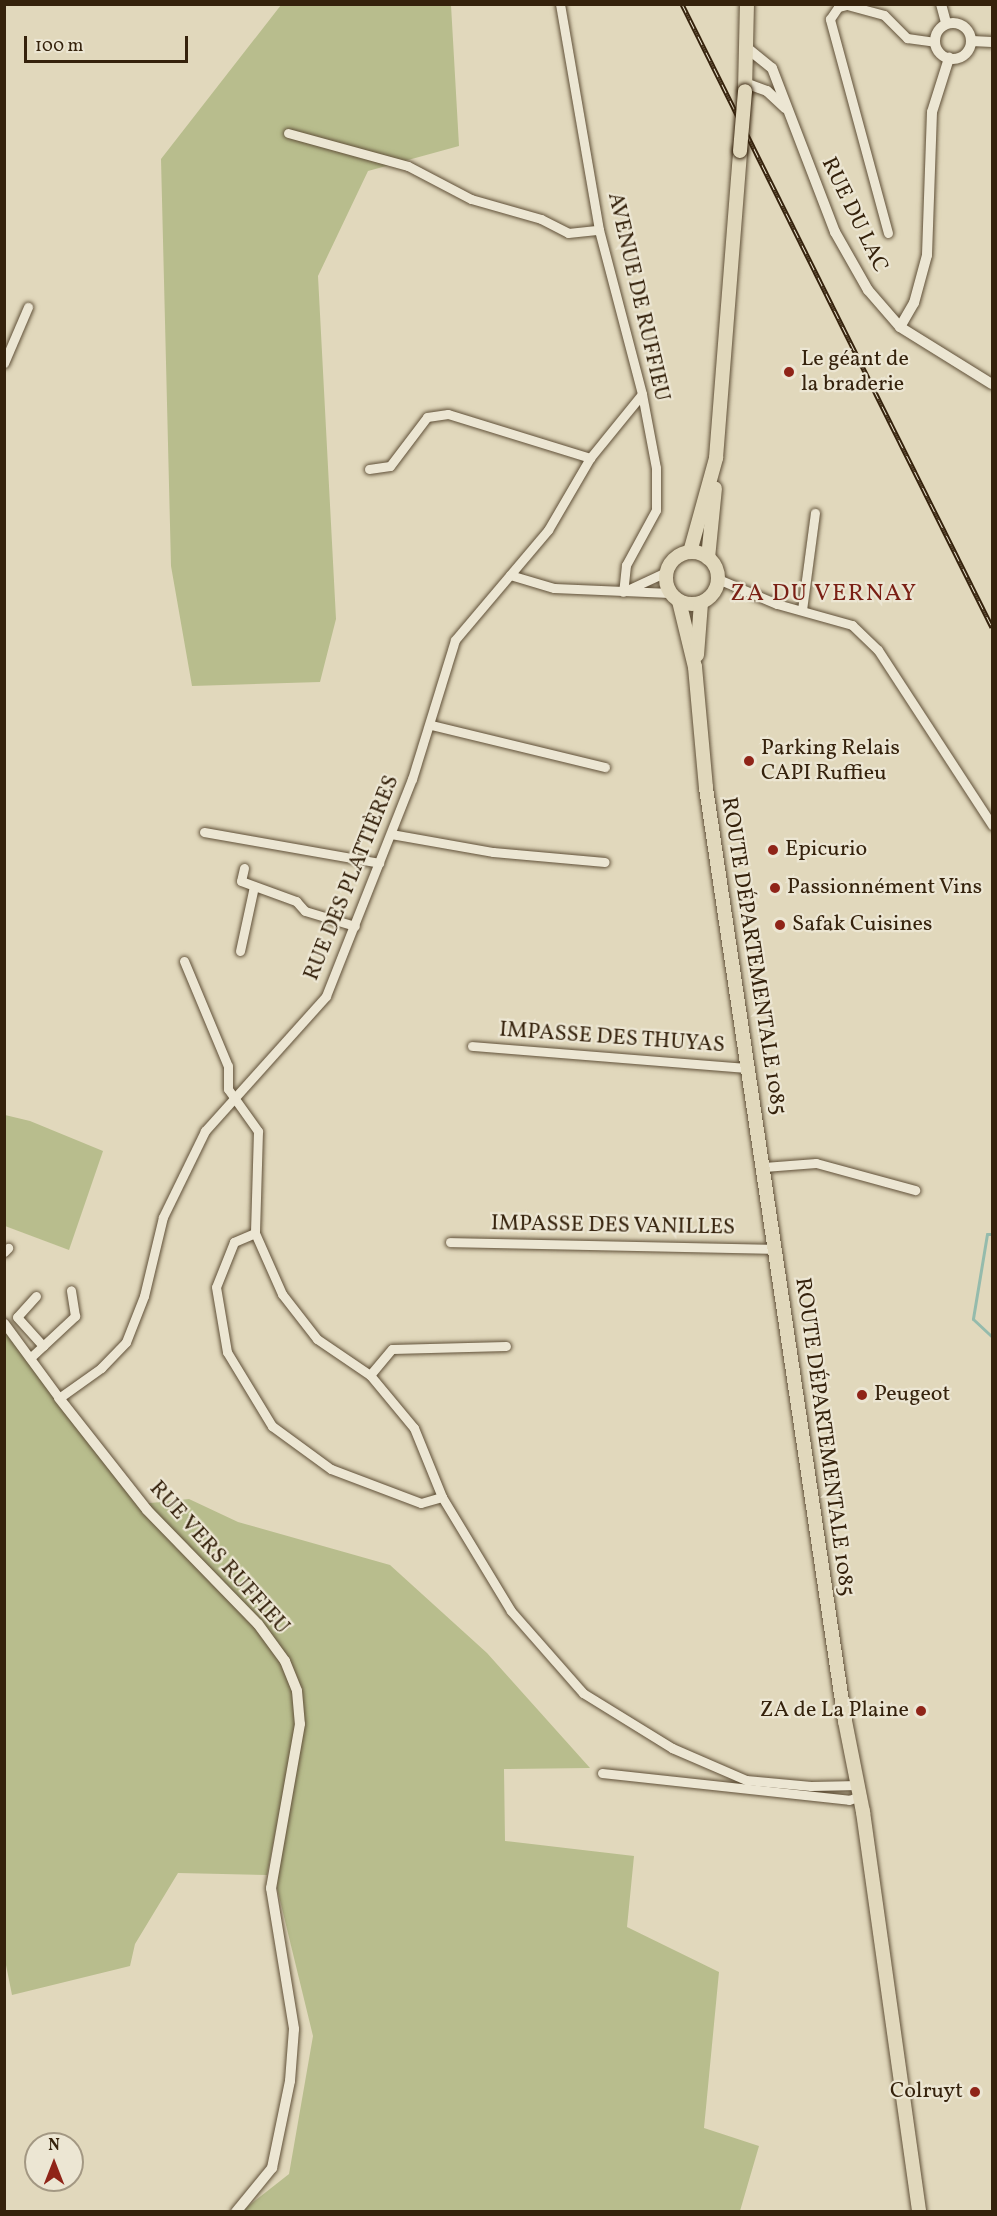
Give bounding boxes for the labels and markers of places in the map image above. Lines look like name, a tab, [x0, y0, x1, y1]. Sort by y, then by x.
place label: Le géant de la braderie	[801, 346, 909, 398]
marker: Le géant de la braderie	[782, 365, 796, 379]
place label: Parking Relais CAPI Ruffieu	[761, 735, 900, 786]
marker: Parking Relais CAPI Ruffieu	[742, 754, 756, 768]
place label: Epicurio	[785, 837, 867, 863]
marker: Epicurio	[766, 843, 780, 857]
place label: Passionnément Vins	[787, 875, 983, 901]
marker: Passionnément Vins	[768, 881, 782, 895]
place label: Safak Cuisines	[792, 912, 932, 938]
marker: Safak Cuisines	[773, 918, 787, 932]
place label: Peugeot	[874, 1382, 950, 1408]
marker: Peugeot	[855, 1388, 869, 1402]
place label: ZA de La Plaine	[760, 1698, 909, 1724]
marker: ZA de La Plaine	[914, 1704, 928, 1718]
place label: Colruyt	[890, 2079, 963, 2105]
marker: Colruyt	[968, 2085, 982, 2099]

